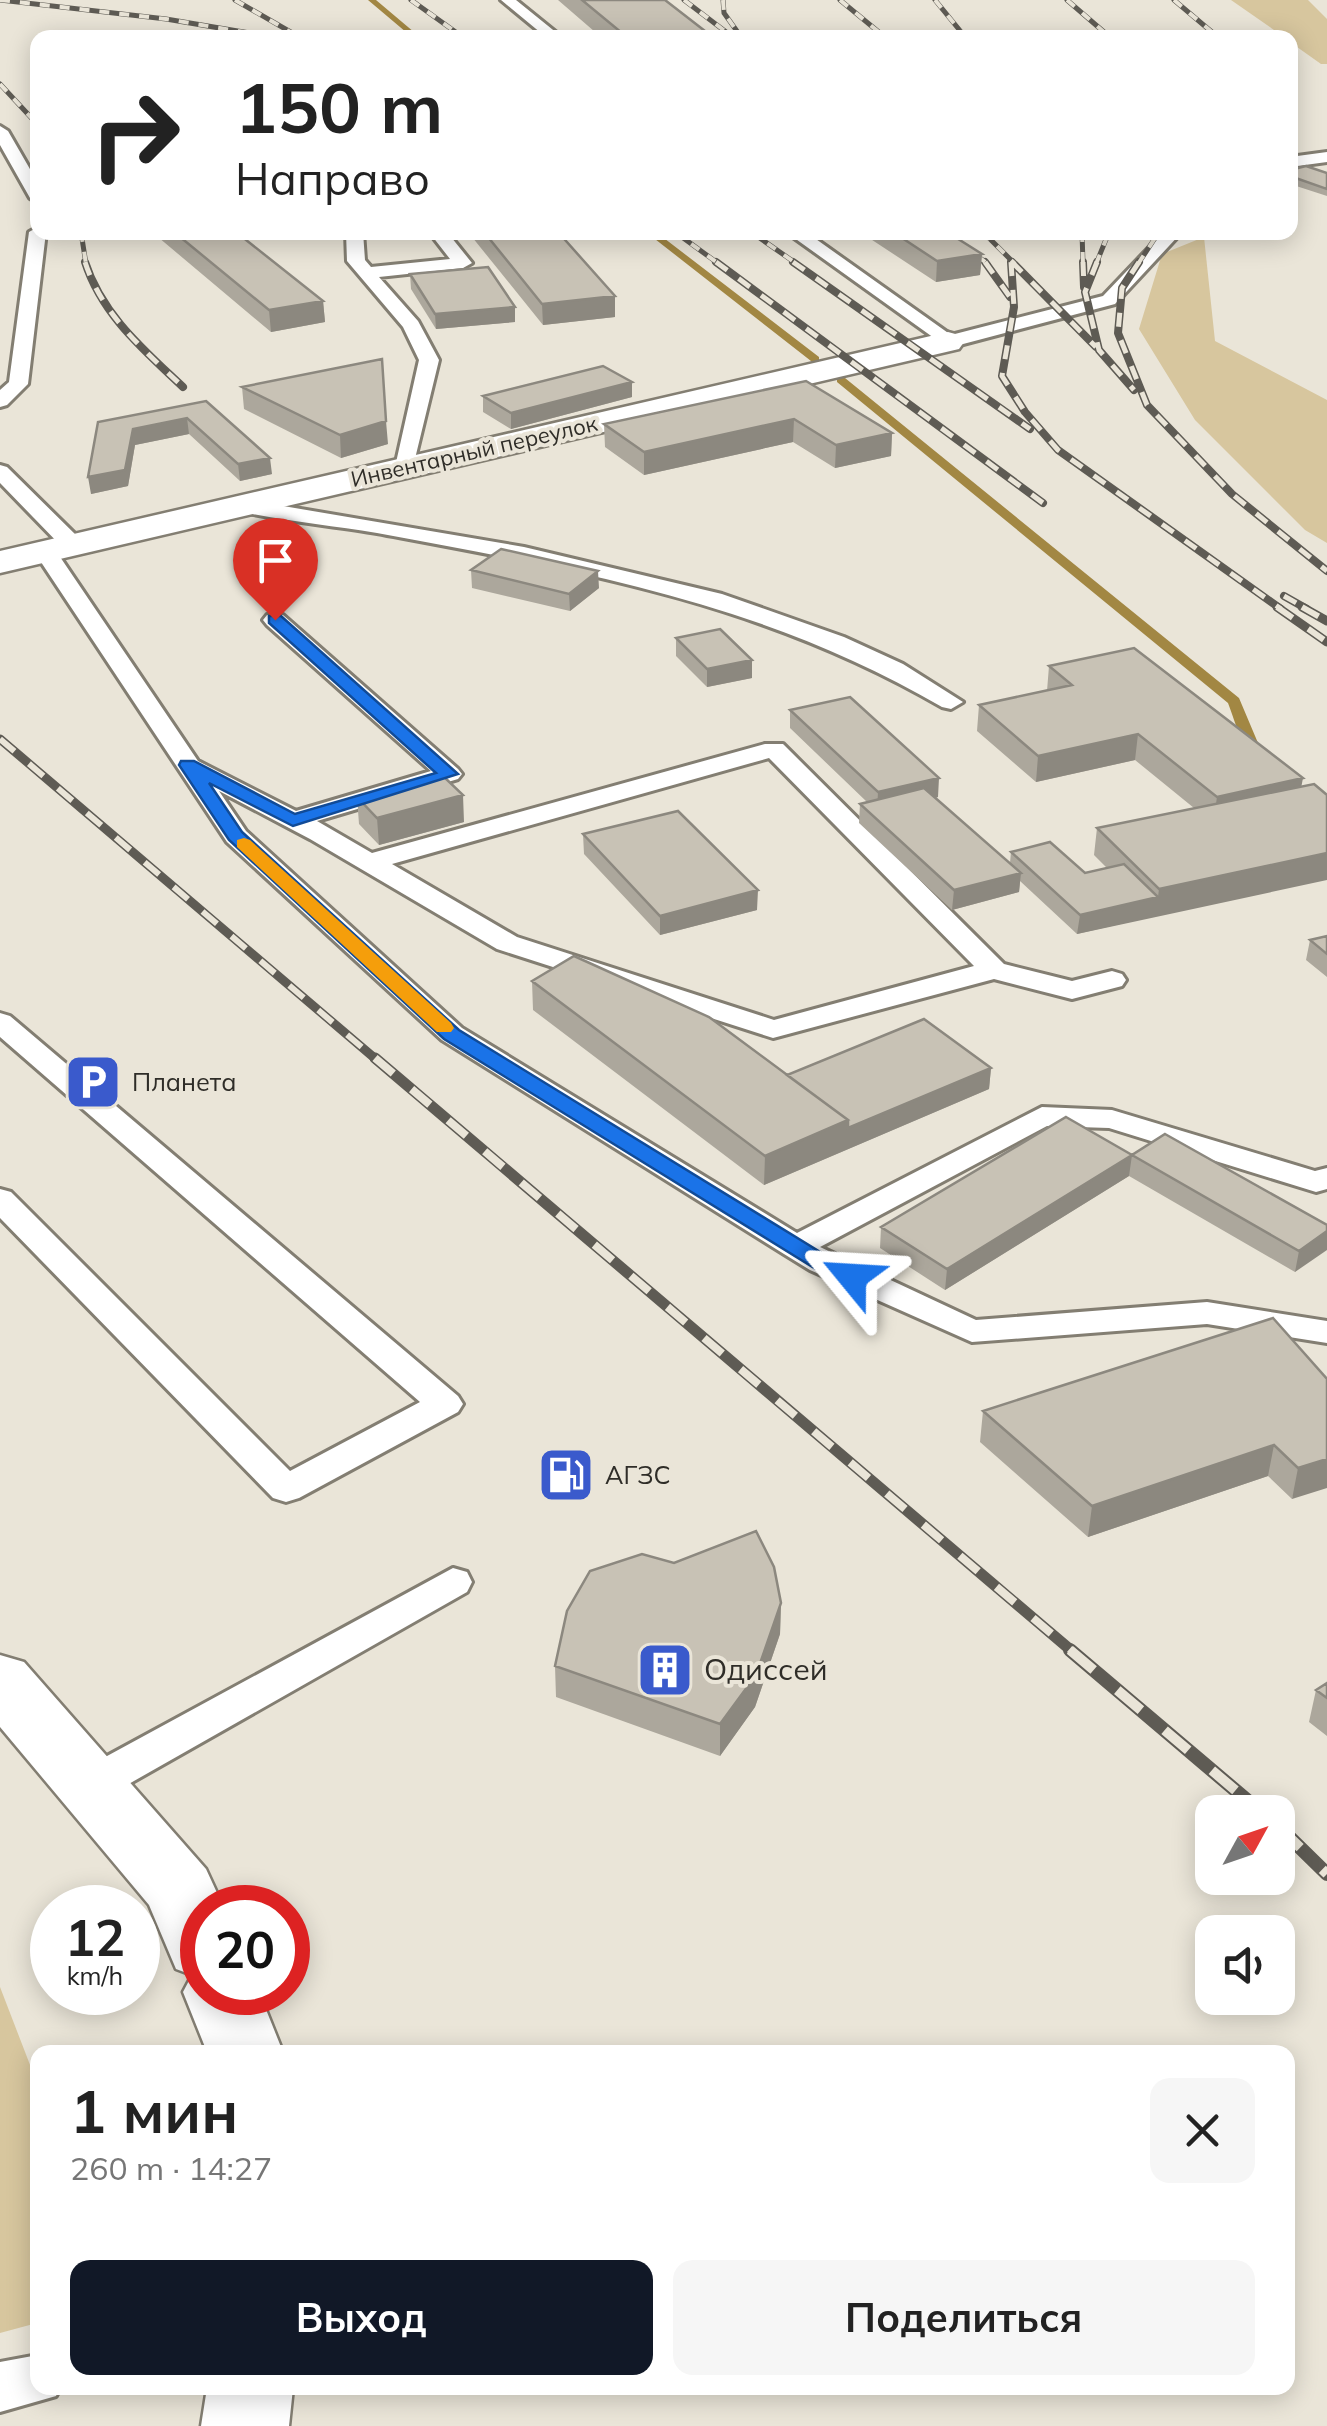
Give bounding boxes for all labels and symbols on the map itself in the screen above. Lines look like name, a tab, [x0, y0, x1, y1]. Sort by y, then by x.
street label: Инвентарный переулок	[348, 409, 600, 493]
pin	[233, 518, 318, 621]
parking icon: Планета	[63, 1052, 123, 1112]
place label: Планета	[132, 1066, 236, 1097]
position arrow	[800, 1225, 904, 1329]
fuel station icon: АГЗС	[536, 1445, 596, 1505]
place label: АГЗС	[605, 1459, 671, 1490]
building icon: Одиссей	[635, 1640, 695, 1700]
place label: Одиссей	[704, 1650, 828, 1688]
north arrow	[1195, 1795, 1295, 1895]
speed limit sign: 20	[180, 1885, 310, 2015]

